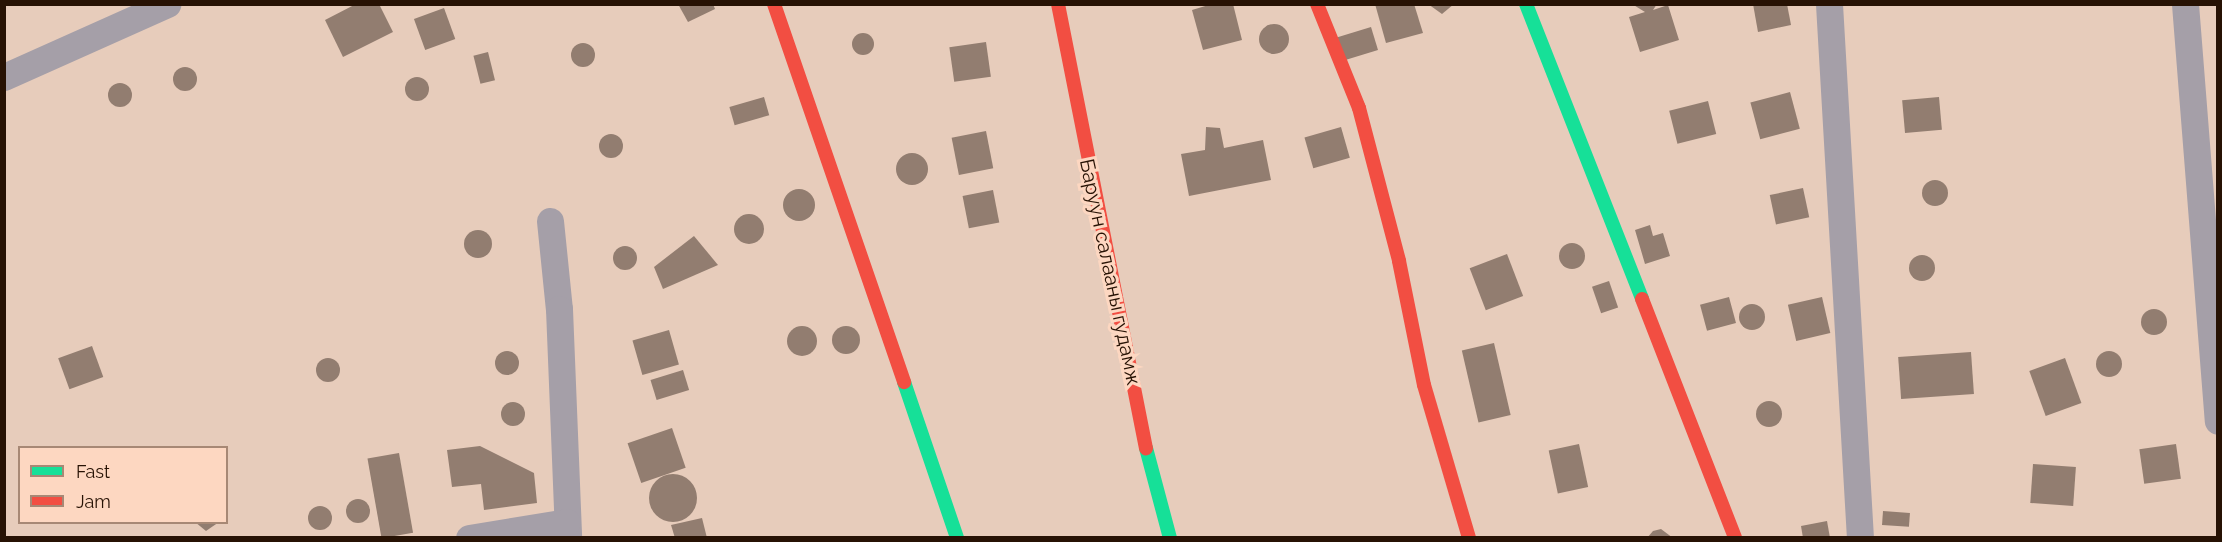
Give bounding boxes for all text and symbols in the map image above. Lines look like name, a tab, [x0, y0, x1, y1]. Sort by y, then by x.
street label: Баруун салааны гудамж	[1074, 157, 1146, 387]
legend	[18, 446, 228, 524]
text: Fast	[76, 461, 110, 482]
text: Jam	[76, 491, 111, 512]

